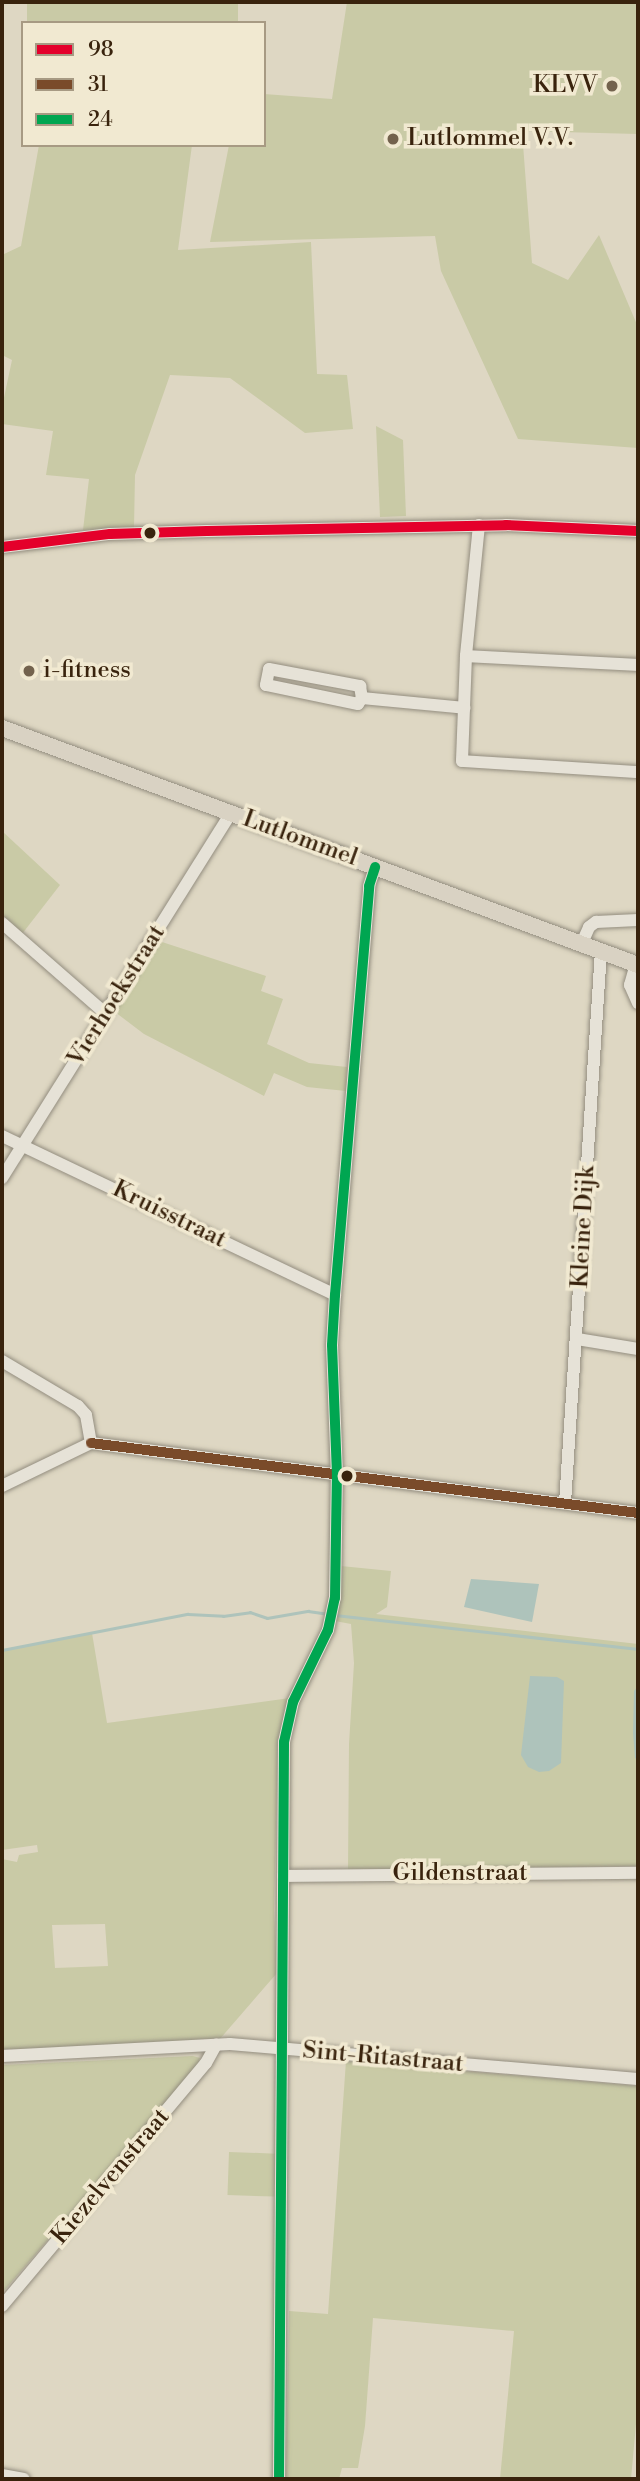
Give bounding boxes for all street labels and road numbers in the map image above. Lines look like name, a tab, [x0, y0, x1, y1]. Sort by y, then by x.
street label: Lutlommel	[239, 805, 361, 873]
street label: Vierhoekstraat	[62, 920, 172, 1072]
street label: Kleine Dijk	[566, 1165, 602, 1289]
street label: Kruisstraat	[107, 1175, 231, 1255]
street label: Gildenstraat	[392, 1860, 528, 1888]
street label: Sint-Ritastraat	[301, 2037, 465, 2079]
street label: Kiezelvenstraat	[46, 2103, 176, 2251]

